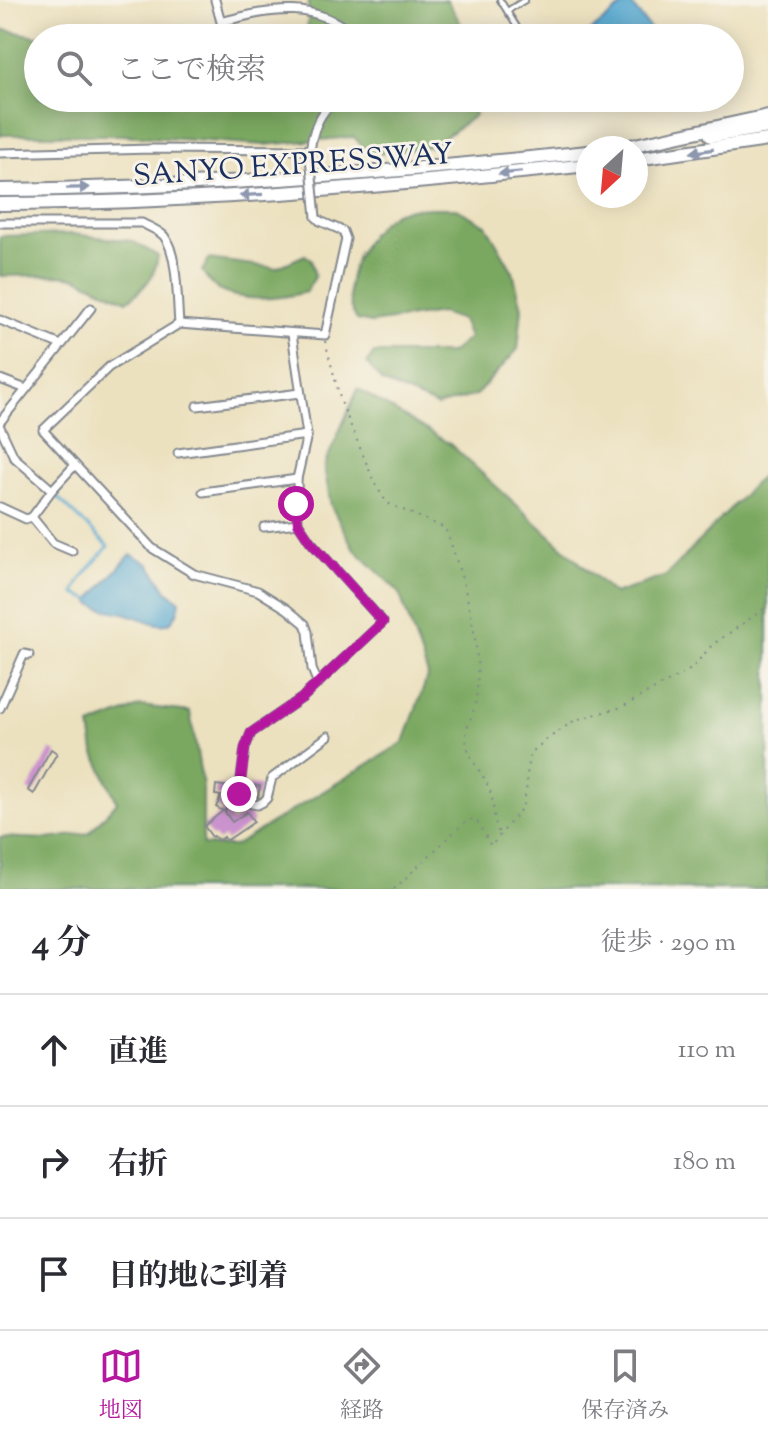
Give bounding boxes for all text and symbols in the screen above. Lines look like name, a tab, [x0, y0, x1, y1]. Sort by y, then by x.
search box	[24, 24, 744, 112]
icon: search	[52, 46, 96, 90]
text: ここで検索	[116, 50, 266, 93]
street label: SANYO EXPRESSWAY	[132, 134, 455, 199]
north arrow	[576, 136, 648, 208]
one-way arrow	[689, 145, 714, 158]
one-way arrow	[498, 167, 523, 180]
one-way arrow	[66, 182, 91, 195]
one-way arrow	[238, 189, 263, 202]
route start	[278, 486, 314, 522]
route end	[221, 776, 257, 812]
text: 4 分	[32, 920, 90, 969]
text: 徒歩 · 290 m	[601, 925, 736, 962]
icon: ahead	[32, 1028, 76, 1072]
text: 直進	[108, 1032, 168, 1075]
text: 110 m	[678, 1032, 736, 1069]
icon: right	[32, 1140, 76, 1184]
text: 右折	[108, 1144, 168, 1187]
text: 180 m	[673, 1144, 736, 1181]
icon: arrive	[32, 1252, 76, 1296]
text: 目的地に到着	[108, 1256, 288, 1299]
tab: 地図	[99, 1344, 143, 1428]
tab: 経路	[340, 1344, 384, 1428]
tab: 保存済み	[581, 1344, 669, 1428]

